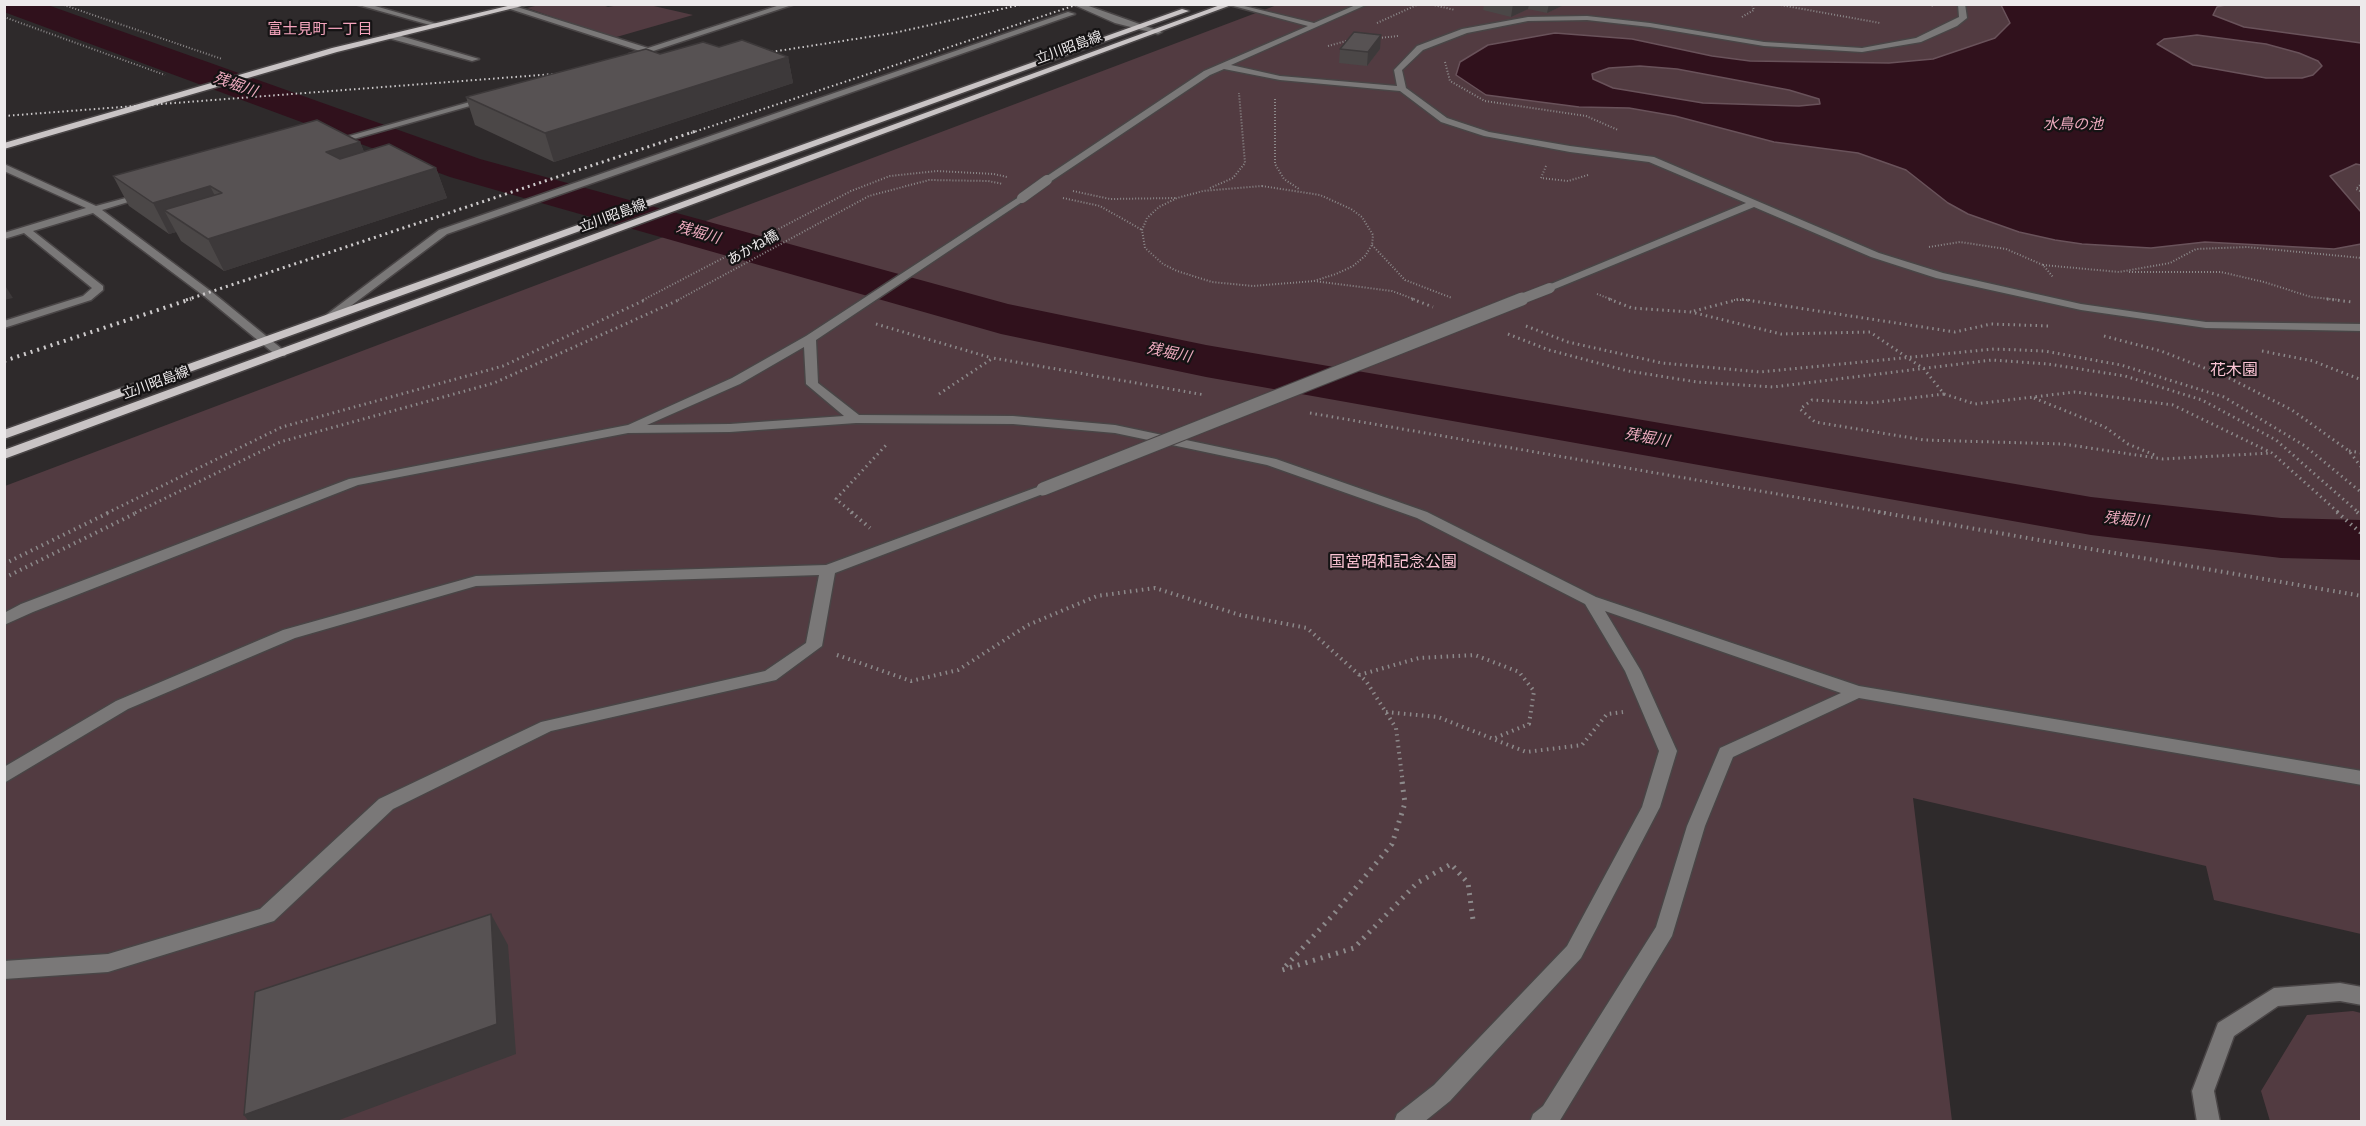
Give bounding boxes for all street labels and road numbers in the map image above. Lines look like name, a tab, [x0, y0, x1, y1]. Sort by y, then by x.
street label: 立川昭島線	[1033, 28, 1105, 68]
street label: 立川昭島線	[577, 196, 649, 236]
street label: あかね橋	[724, 227, 782, 269]
street label: 立川昭島線	[120, 363, 192, 403]

